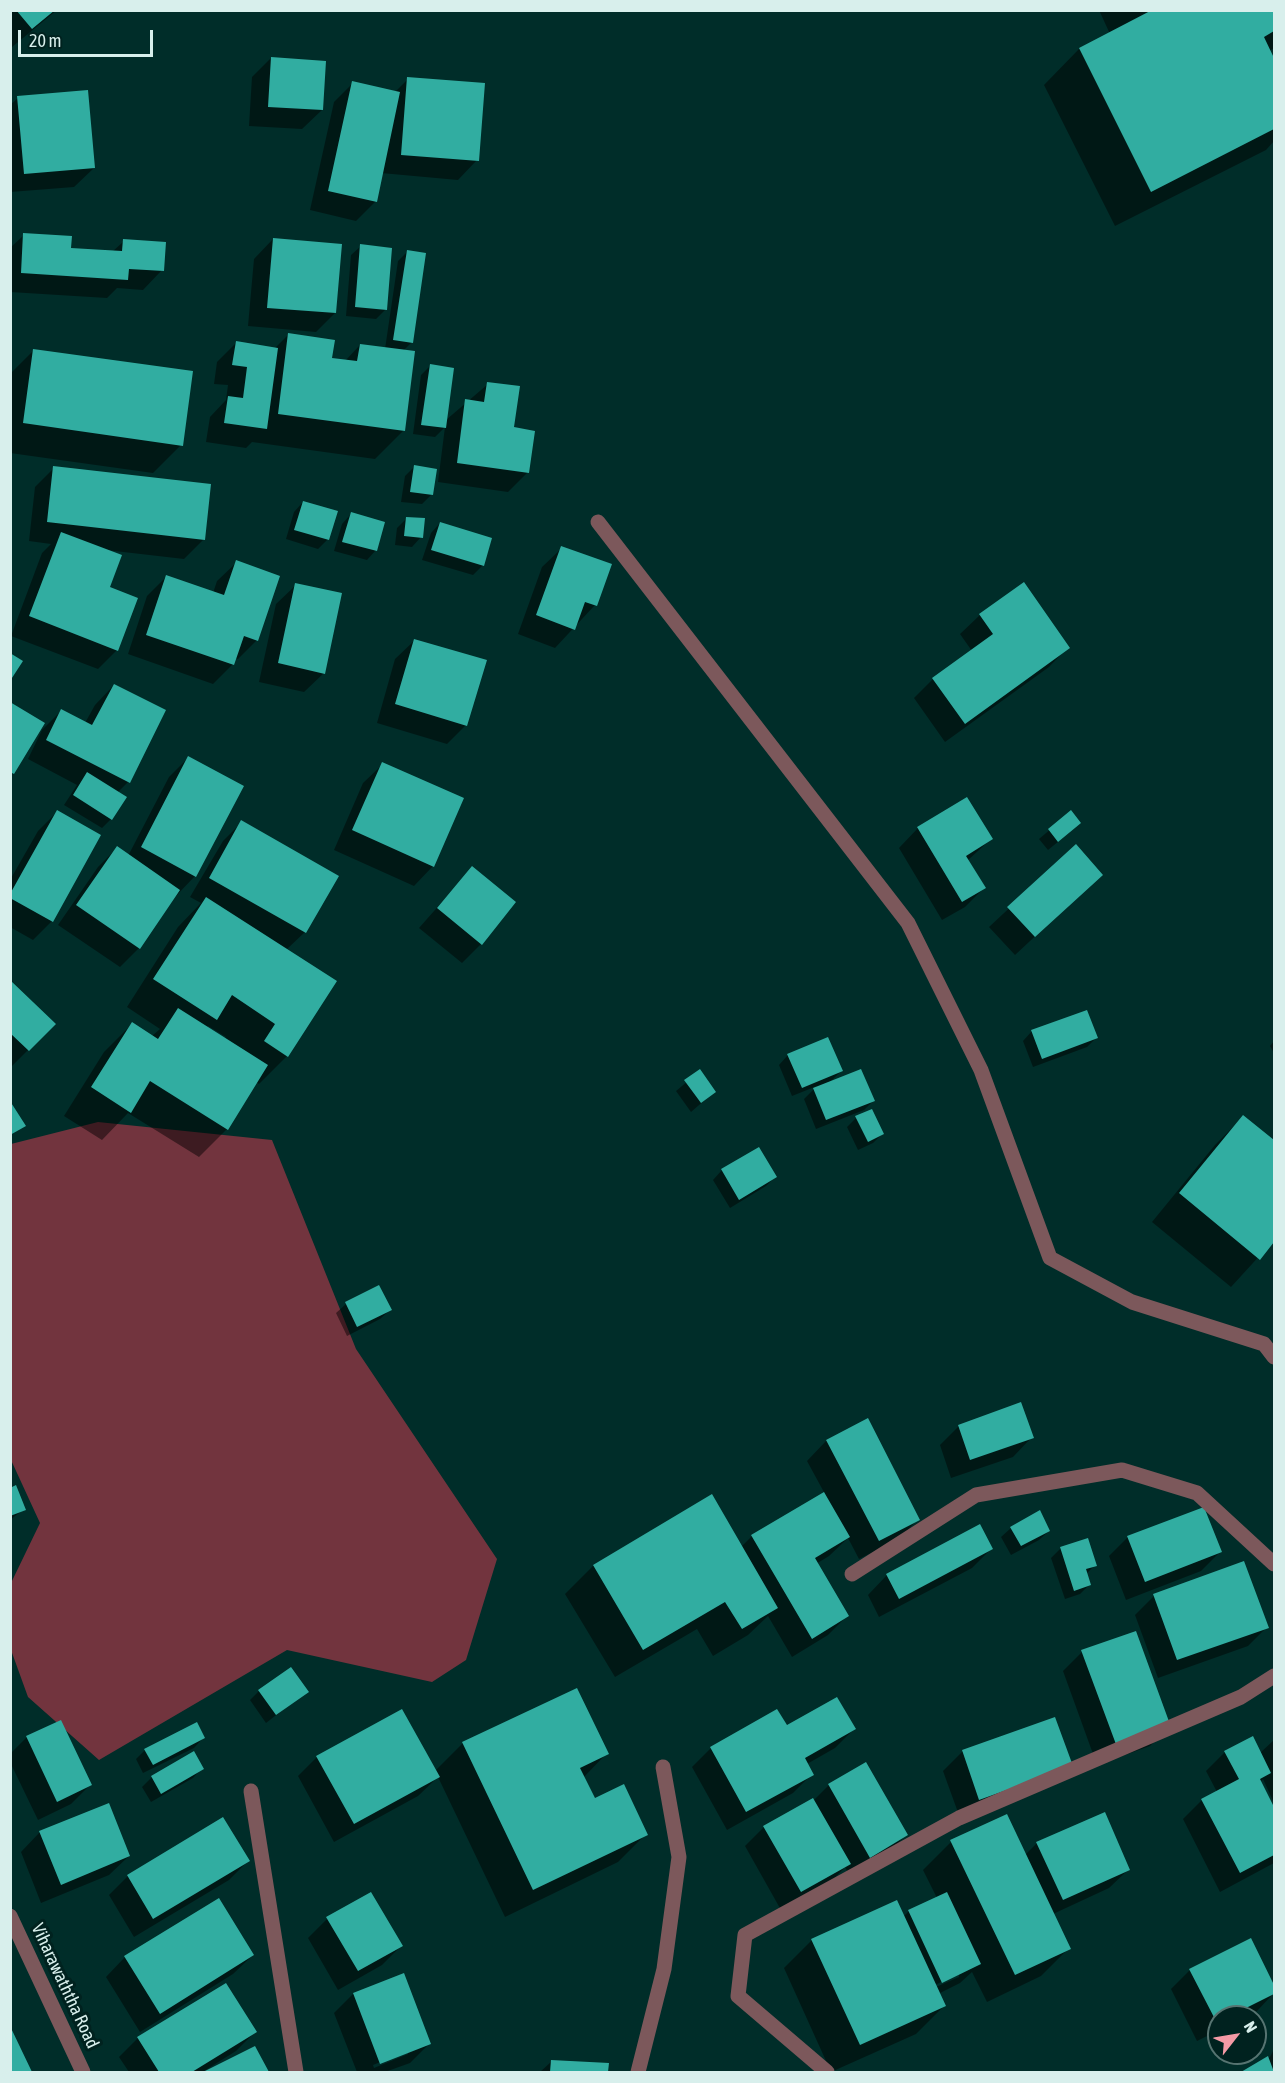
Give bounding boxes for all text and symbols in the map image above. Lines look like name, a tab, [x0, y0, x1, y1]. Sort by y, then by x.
scale bar	[21, 18, 156, 56]
text: 20 m	[29, 30, 61, 51]
street label: Viharawaththa Road	[27, 1920, 103, 2052]
north arrow	[1207, 2005, 1267, 2065]
text: N	[1241, 2018, 1261, 2035]

